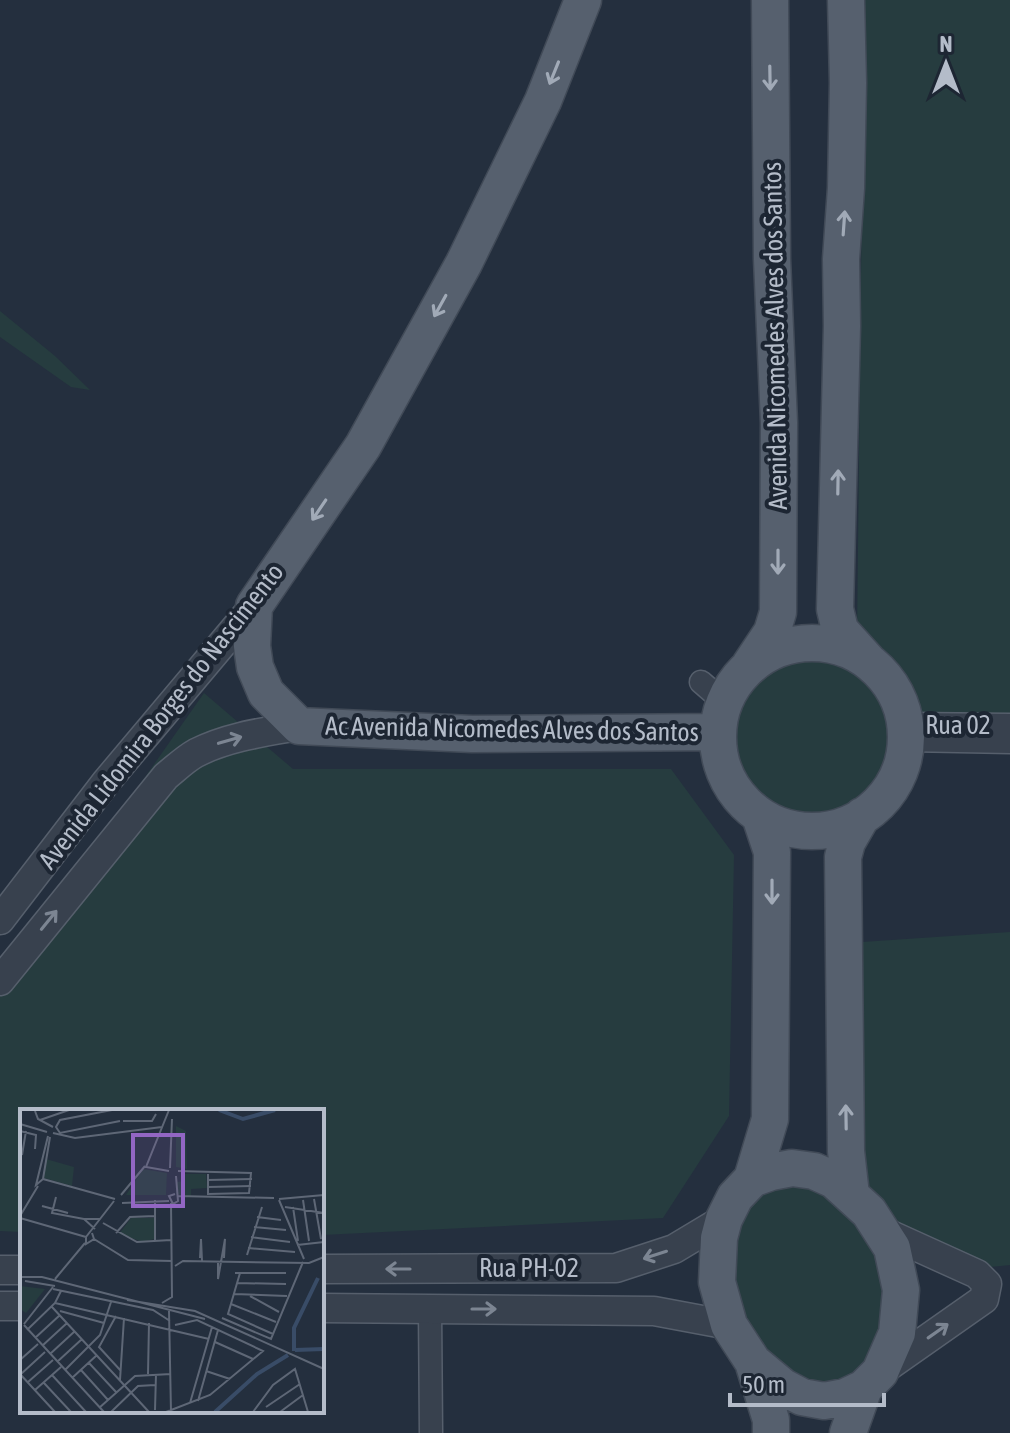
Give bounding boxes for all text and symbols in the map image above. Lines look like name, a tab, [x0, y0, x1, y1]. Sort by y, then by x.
north arrow	[906, 24, 986, 104]
text: N	[940, 31, 952, 57]
one-way arrow	[546, 60, 560, 85]
one-way arrow	[763, 64, 778, 91]
street label: Avenida Nicomedes Alves dos Santos	[757, 162, 793, 510]
one-way arrow	[837, 210, 852, 237]
one-way arrow	[432, 294, 448, 317]
one-way arrow	[831, 469, 846, 496]
one-way arrow	[311, 499, 327, 521]
one-way arrow	[770, 548, 786, 575]
street label: Avenida Lidomira Borges do Nascimento	[32, 557, 290, 875]
street label: Rua 02	[925, 710, 991, 740]
street label: Ac Avenida Nicomedes Alves dos Santos	[325, 711, 699, 747]
one-way arrow	[217, 732, 243, 747]
one-way arrow	[764, 878, 780, 905]
one-way arrow	[40, 910, 58, 931]
one-way arrow	[838, 1104, 854, 1131]
inset map	[20, 1109, 324, 1413]
one-way arrow	[643, 1248, 668, 1263]
street label: Rua PH-02	[479, 1253, 579, 1283]
one-way arrow	[385, 1261, 412, 1276]
one-way arrow	[470, 1301, 497, 1317]
one-way arrow	[926, 1323, 948, 1339]
scale bar	[730, 1357, 884, 1407]
text: 50 m	[742, 1371, 785, 1398]

